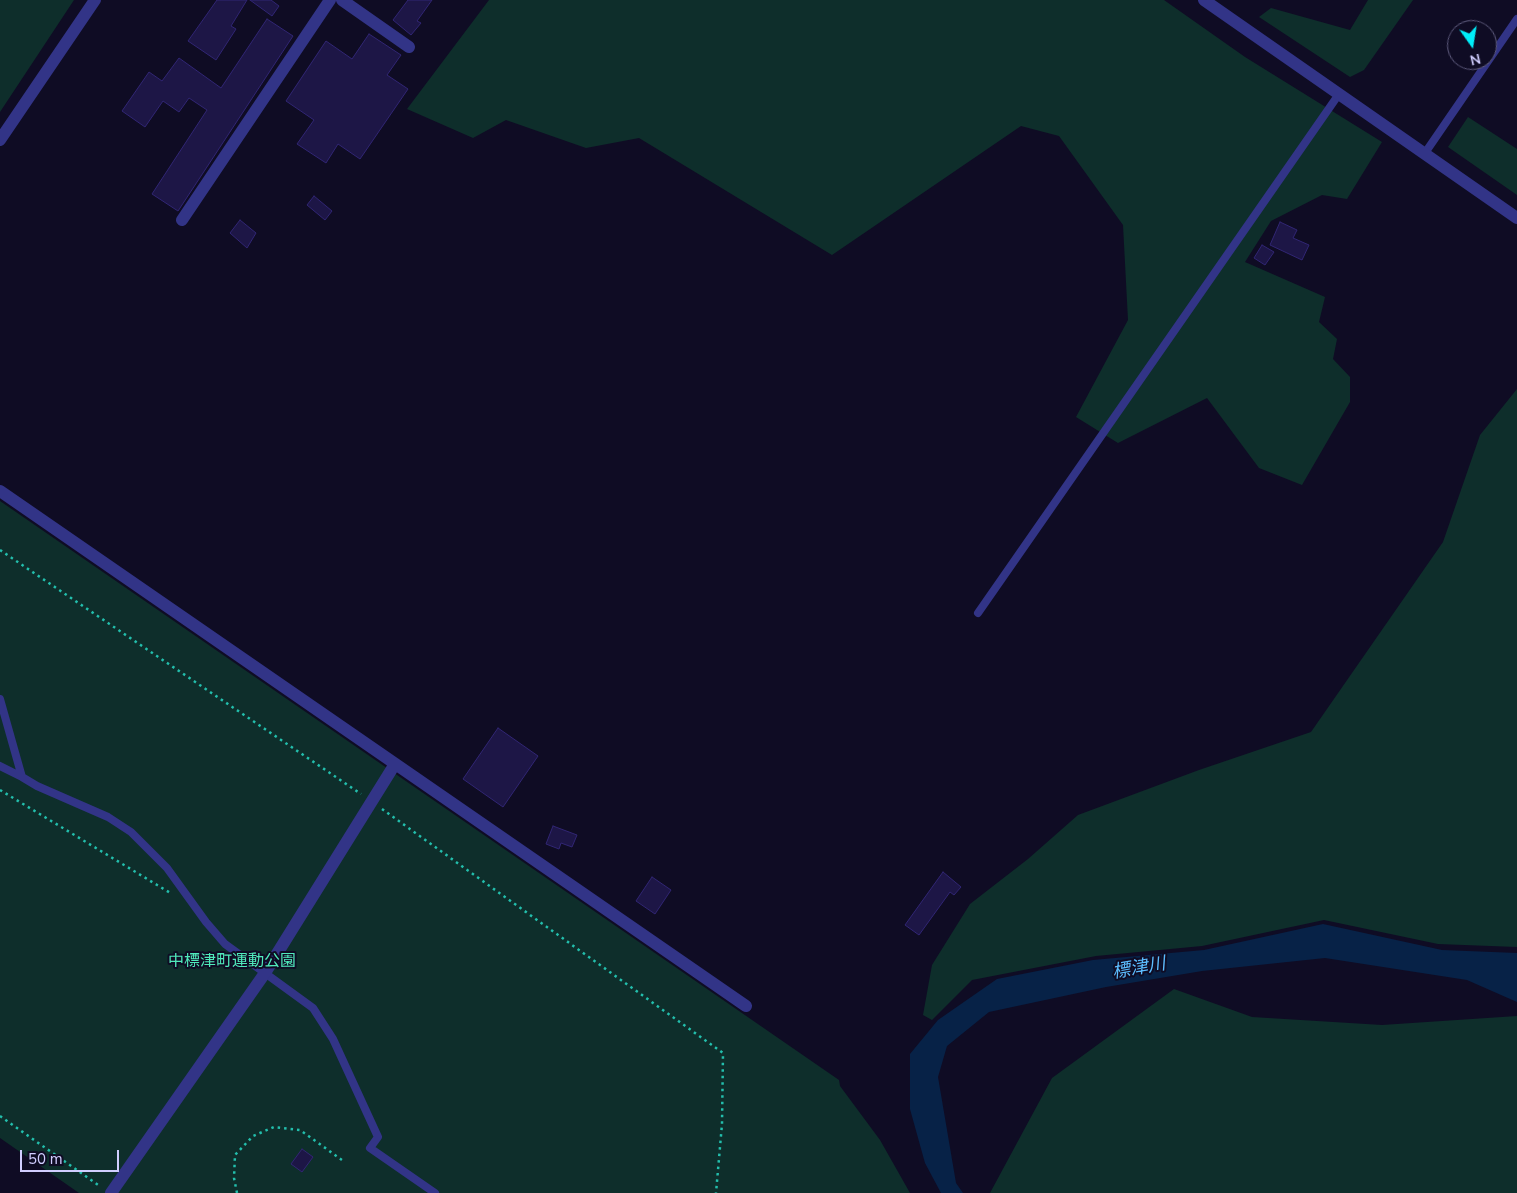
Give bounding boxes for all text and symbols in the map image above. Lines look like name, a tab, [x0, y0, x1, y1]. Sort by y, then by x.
north arrow	[1447, 20, 1497, 70]
text: N	[1468, 49, 1483, 70]
park label: 中標津町運動公園	[168, 952, 296, 972]
water label: 標津川	[1111, 954, 1167, 984]
scale bar	[22, 1140, 121, 1172]
text: 50 m	[28, 1149, 63, 1169]

